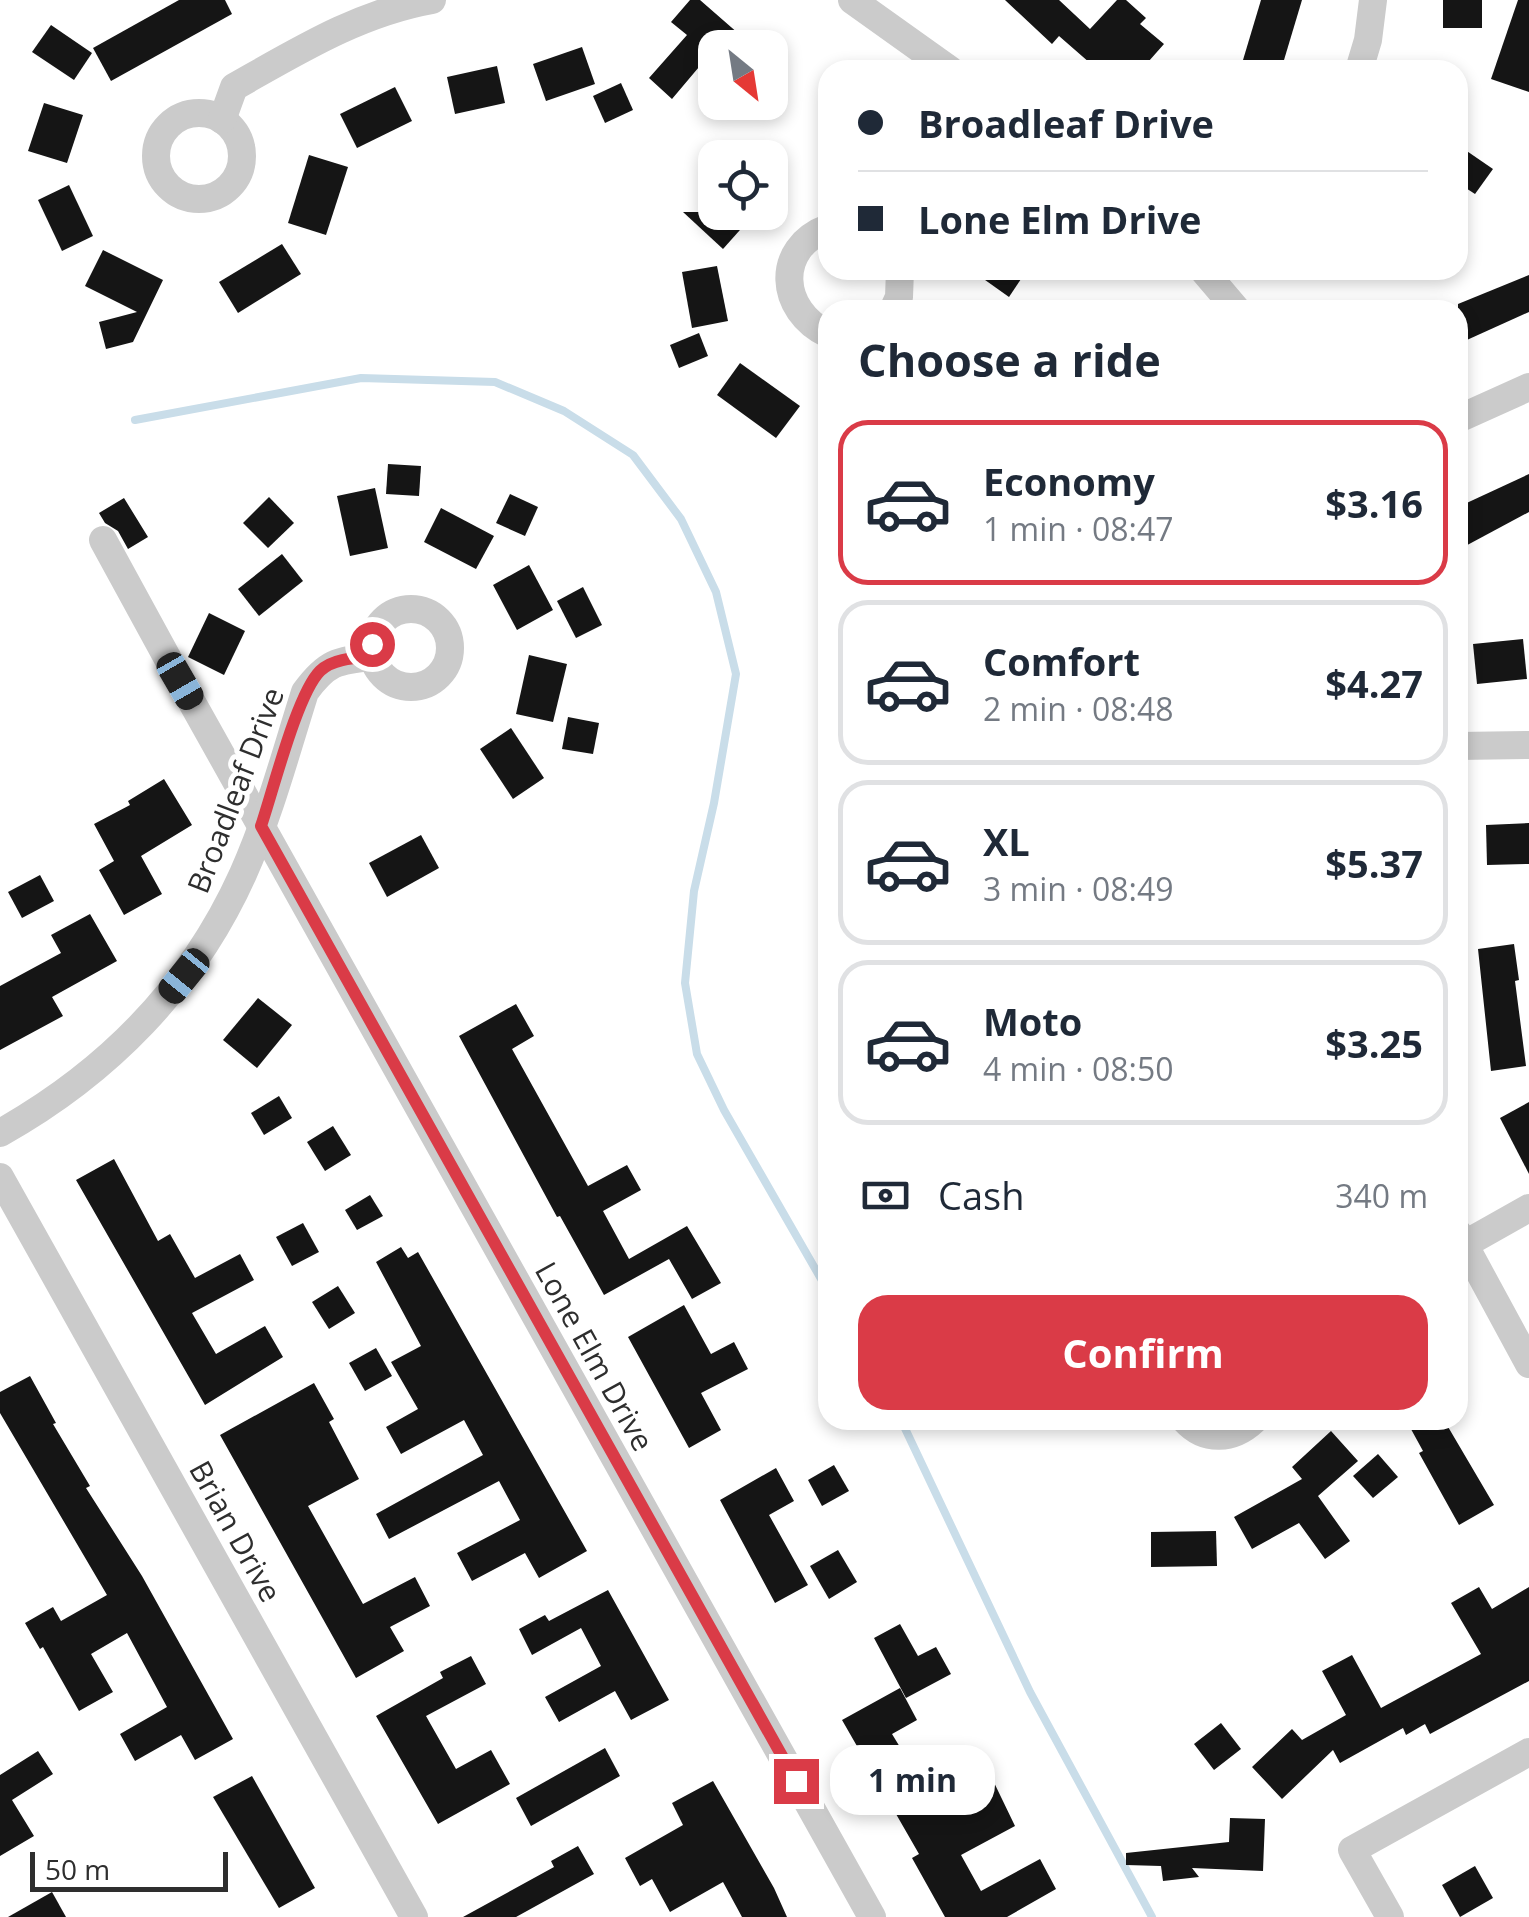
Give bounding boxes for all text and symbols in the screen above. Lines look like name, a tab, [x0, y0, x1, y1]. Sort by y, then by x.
north arrow	[698, 30, 788, 120]
map controls	[698, 30, 788, 230]
text: Broadleaf Drive	[918, 97, 1214, 149]
button: locate	[698, 140, 788, 230]
text: Lone Elm Drive	[918, 193, 1201, 245]
text: Choose a ride	[858, 329, 1161, 390]
text: Economy	[983, 455, 1155, 507]
icon: car	[863, 458, 953, 548]
text: $3.16	[1325, 477, 1423, 529]
text: 1 min · 08:47	[983, 507, 1174, 550]
route start	[350, 622, 395, 667]
text: Comfort	[983, 635, 1140, 687]
icon: car	[863, 638, 953, 728]
car	[152, 648, 208, 714]
text: $4.27	[1325, 657, 1423, 709]
street label: Broadleaf Drive	[177, 681, 293, 899]
text: 2 min · 08:48	[983, 687, 1174, 730]
text: XL	[983, 815, 1030, 867]
icon: car	[863, 818, 953, 908]
text: $5.37	[1325, 837, 1423, 889]
text: 3 min · 08:49	[983, 867, 1174, 910]
car	[153, 943, 215, 1009]
text: Moto	[983, 995, 1082, 1047]
icon: car	[863, 998, 953, 1088]
text: $3.25	[1325, 1017, 1423, 1069]
text: 4 min · 08:50	[983, 1047, 1174, 1090]
icon: cash	[858, 1168, 913, 1223]
text: Cash	[938, 1169, 1024, 1221]
text: 340 m	[1335, 1174, 1428, 1217]
street label: Lone Elm Drive	[526, 1254, 664, 1458]
button: Confirm	[858, 1295, 1428, 1410]
street label: Brian Drive	[180, 1453, 292, 1609]
callout: 1 min	[831, 1746, 996, 1816]
text: 1 min	[868, 1758, 957, 1801]
route end	[774, 1759, 819, 1804]
scale bar	[30, 1847, 228, 1892]
text: 50 m	[45, 1850, 110, 1888]

